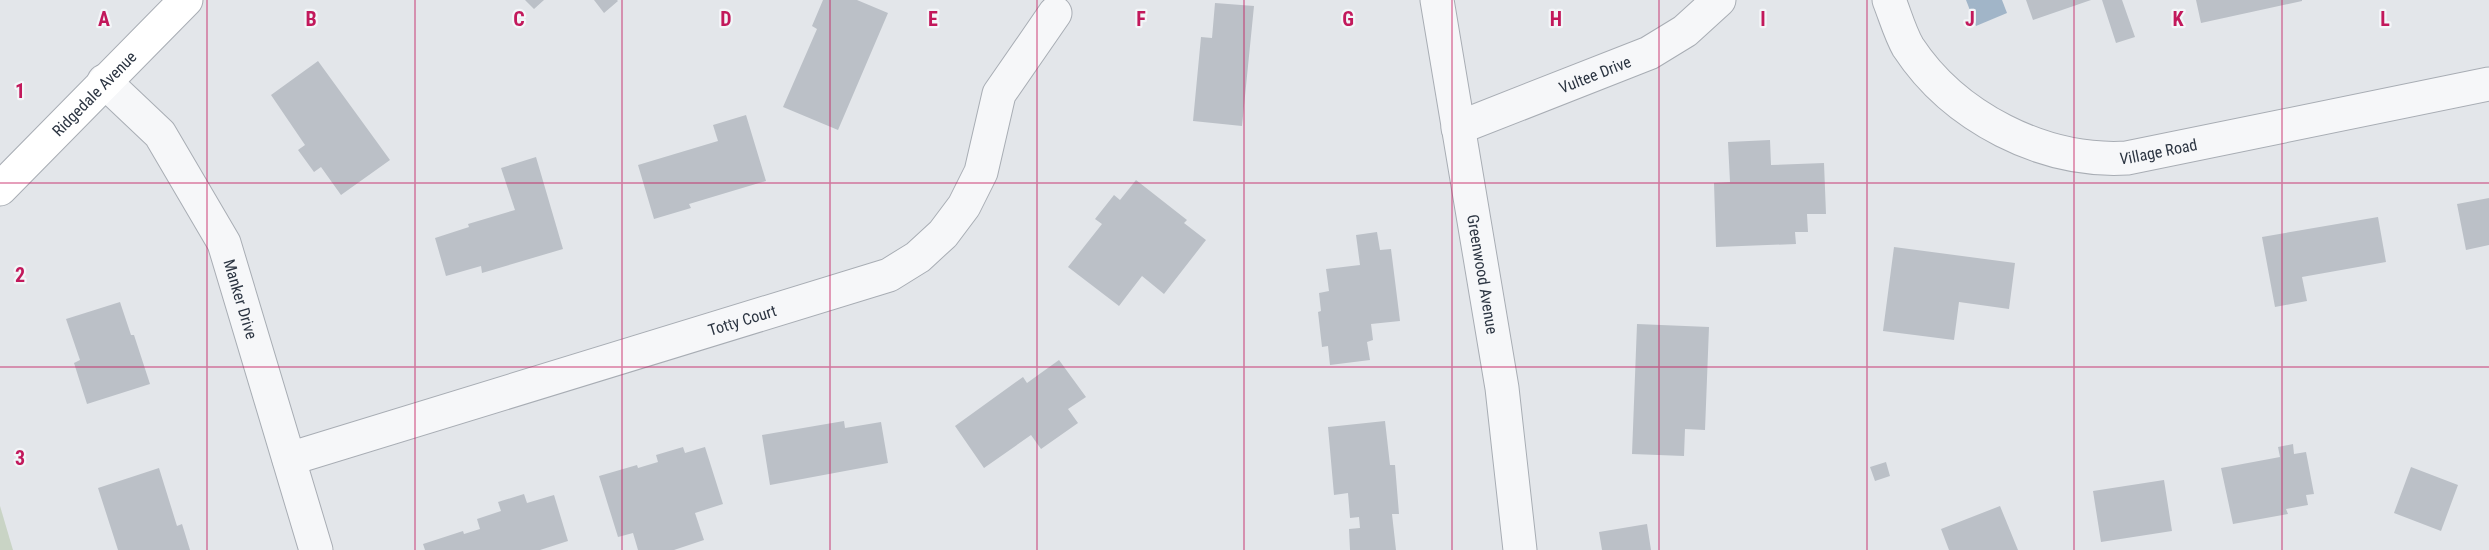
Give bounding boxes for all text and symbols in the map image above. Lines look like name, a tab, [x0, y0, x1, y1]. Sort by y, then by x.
text: A	[98, 7, 110, 31]
text: B	[305, 7, 317, 31]
text: C	[513, 7, 525, 31]
text: D	[720, 7, 732, 31]
text: E	[928, 7, 938, 31]
text: F	[1136, 7, 1146, 31]
text: G	[1342, 7, 1354, 31]
text: H	[1550, 7, 1562, 31]
text: I	[1760, 7, 1766, 31]
text: J	[1965, 7, 1975, 31]
text: K	[2172, 7, 2184, 31]
text: L	[2380, 7, 2390, 31]
street label: Ridgedale Avenue	[48, 47, 140, 140]
street label: Vultee Drive	[1556, 52, 1634, 97]
text: 1	[15, 79, 25, 103]
street label: Village Road	[2119, 135, 2199, 168]
street label: Greenwood Avenue	[1463, 213, 1502, 336]
street label: Manker Drive	[219, 257, 261, 341]
text: 2	[15, 263, 25, 287]
street label: Totty Court	[706, 301, 779, 340]
text: 3	[15, 446, 25, 470]

